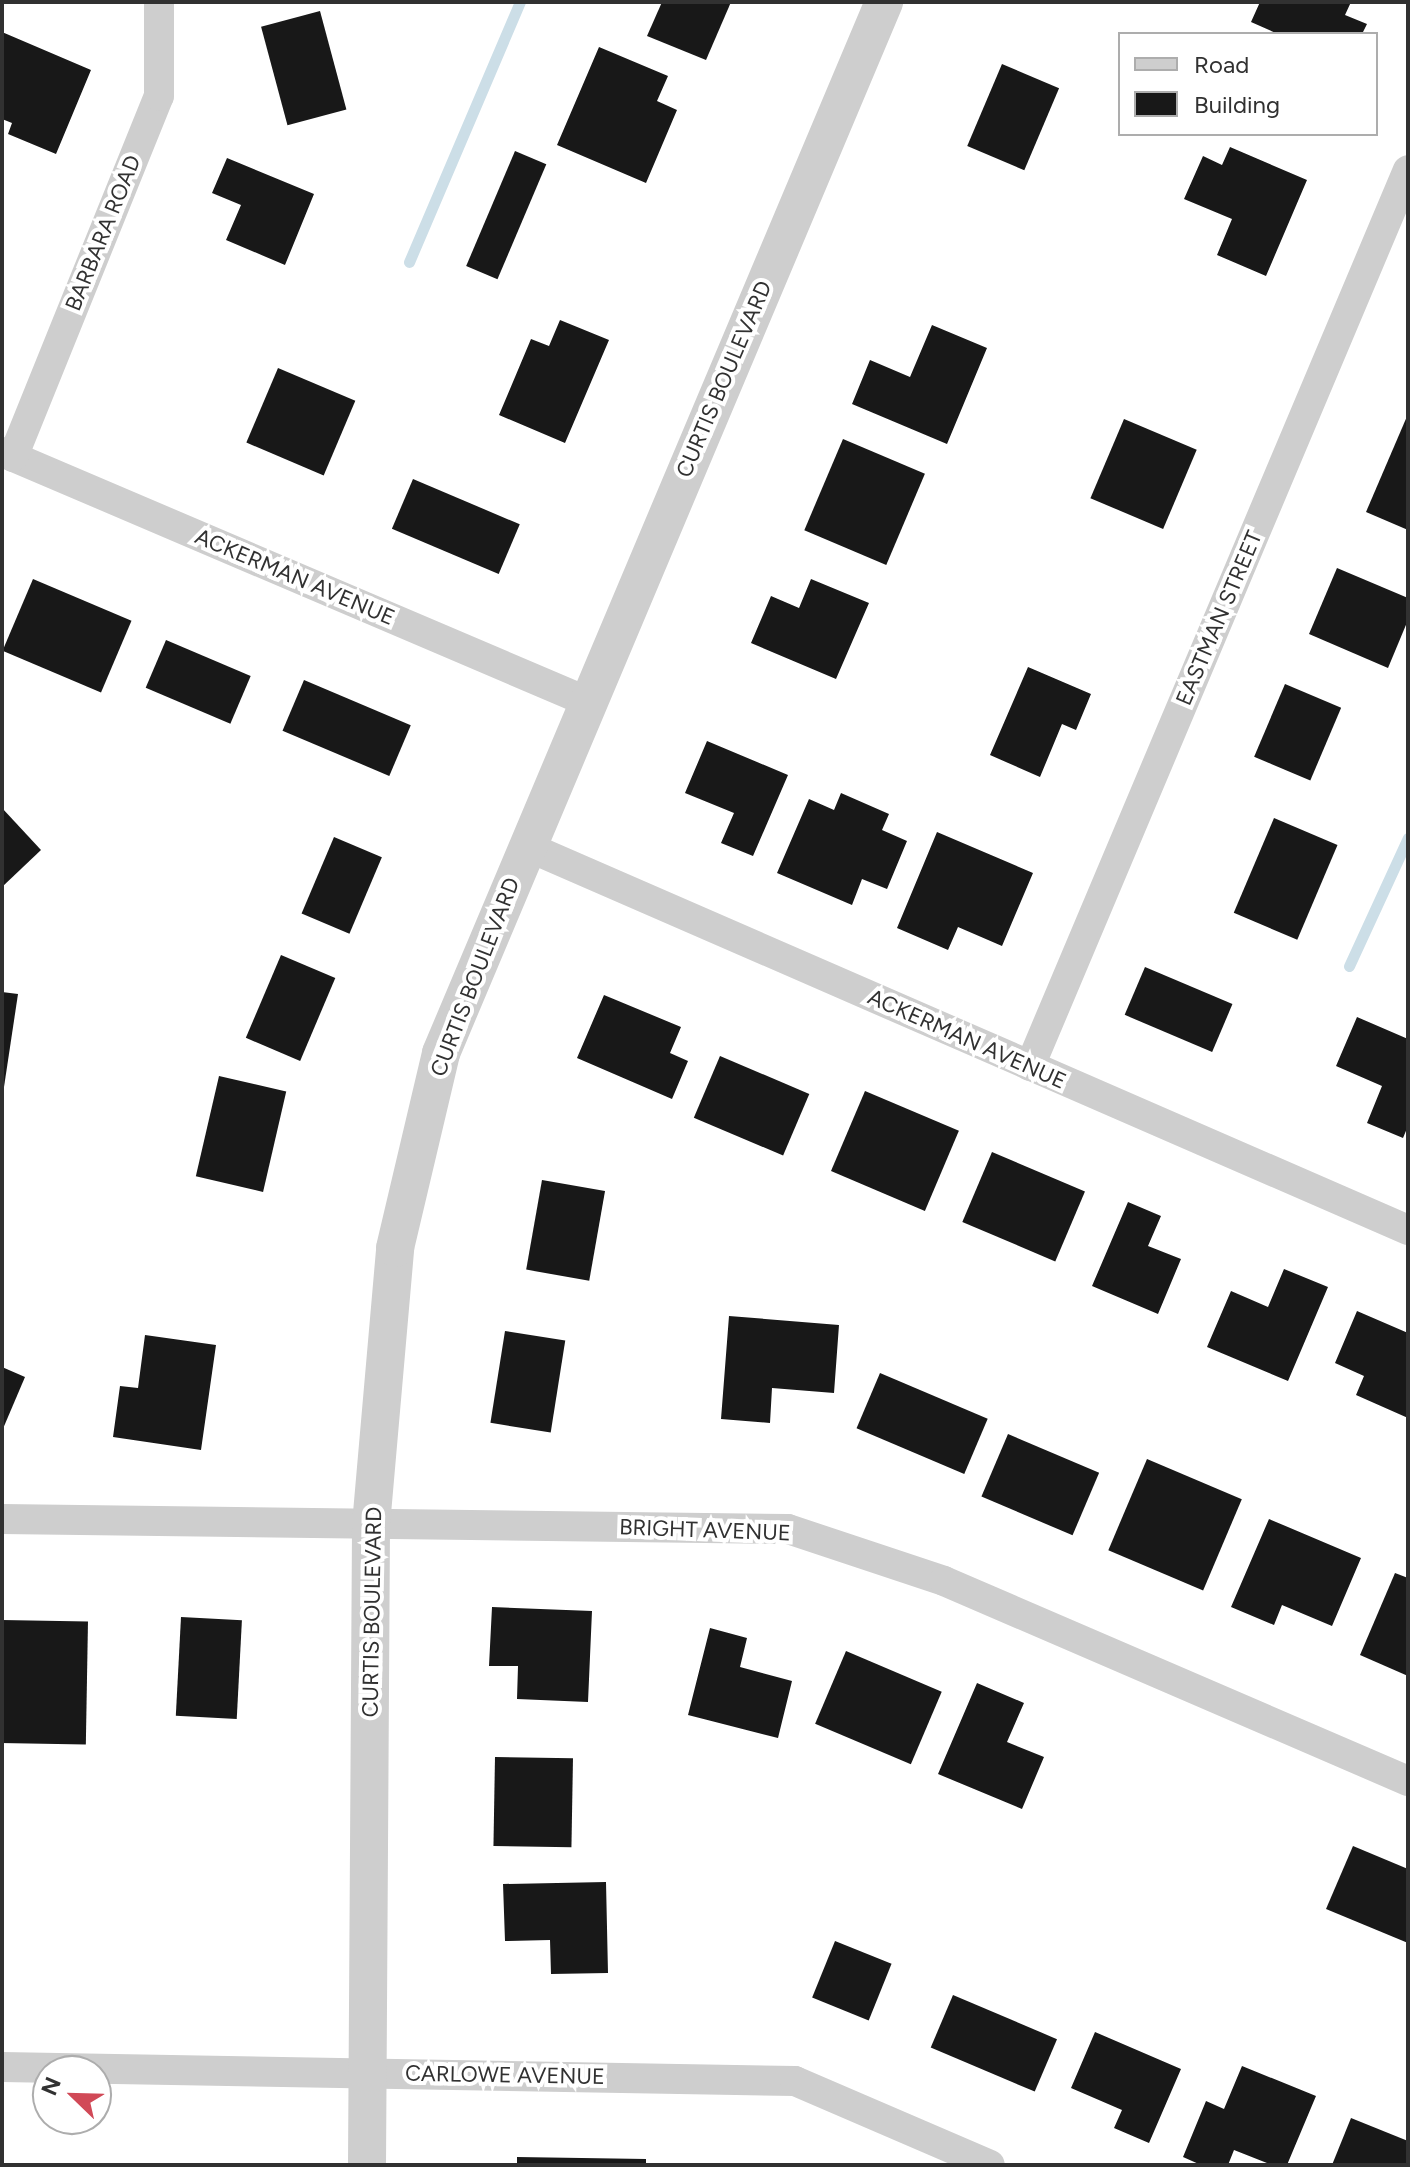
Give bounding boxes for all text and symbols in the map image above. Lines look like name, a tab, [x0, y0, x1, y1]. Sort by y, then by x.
legend	[1118, 32, 1378, 136]
text: Road	[1194, 50, 1249, 79]
text: Building	[1194, 90, 1280, 119]
street label: BARBARA ROAD	[60, 151, 146, 315]
street label: CURTIS BOULEVARD	[671, 277, 777, 481]
street label: ACKERMAN AVENUE	[191, 523, 399, 631]
street label: EASTMAN STREET	[1170, 527, 1268, 709]
street label: CURTIS BOULEVARD	[425, 874, 525, 1080]
street label: ACKERMAN AVENUE	[864, 983, 1070, 1095]
street label: CURTIS BOULEVARD	[357, 1506, 387, 1718]
street label: BRIGHT AVENUE	[619, 1514, 791, 1546]
north arrow	[32, 2055, 112, 2135]
street label: CARLOWE AVENUE	[405, 2060, 605, 2090]
text: N	[36, 2073, 67, 2099]

